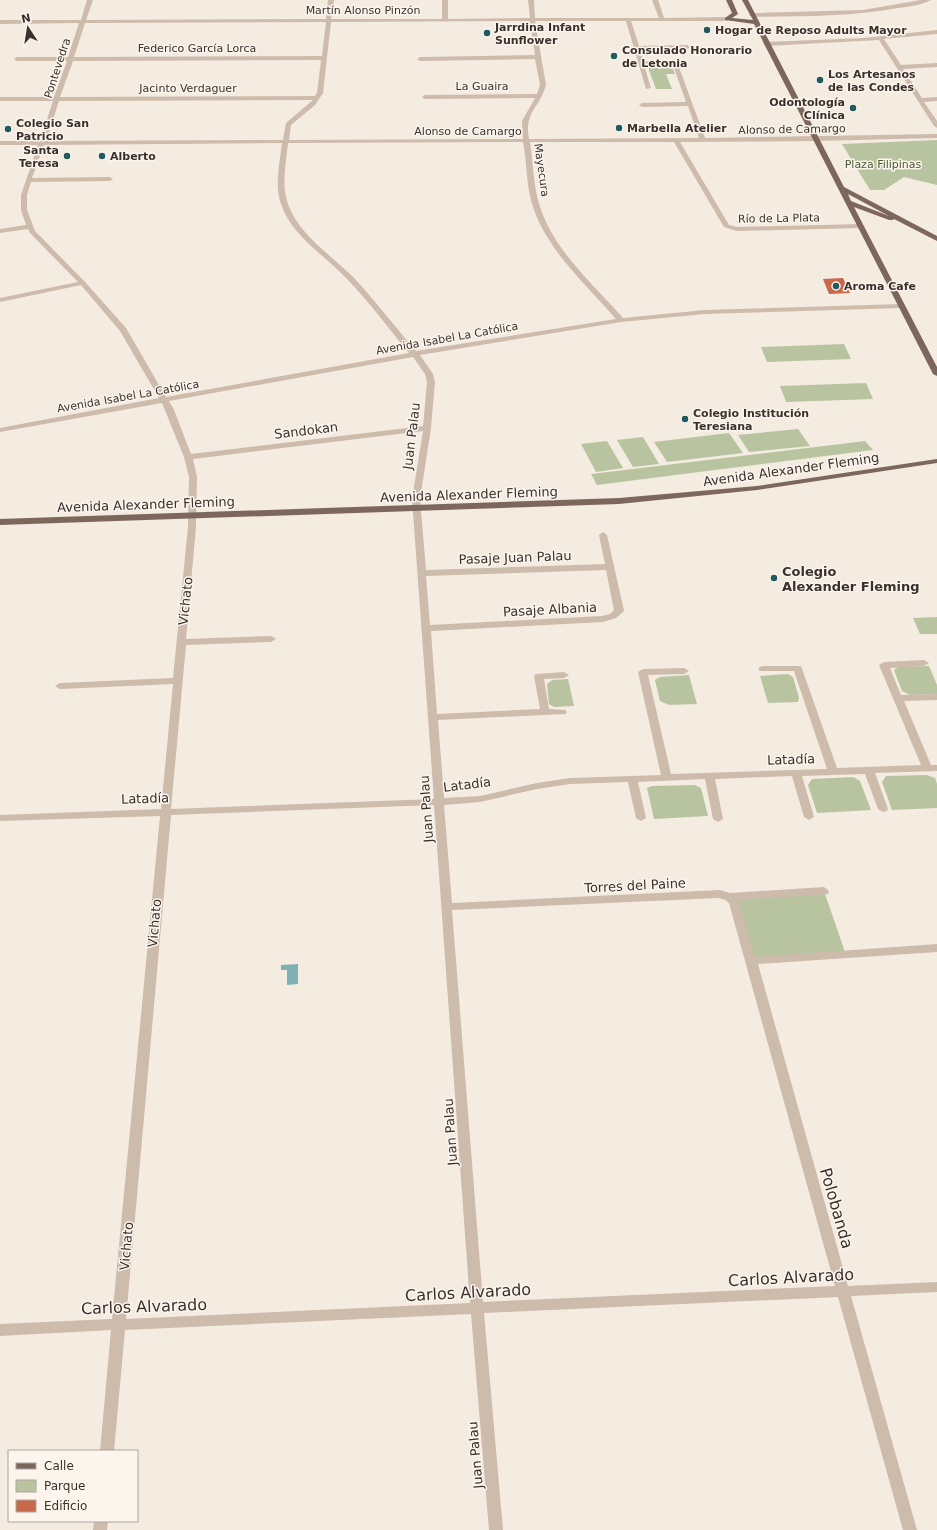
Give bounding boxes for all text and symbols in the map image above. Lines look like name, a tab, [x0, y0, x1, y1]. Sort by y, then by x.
street label: Martín Alonso Pinzón	[306, 4, 420, 17]
north arrow	[8, 8, 48, 48]
text: N	[20, 11, 32, 26]
place label: Jarrdina Infant Sunflower	[494, 21, 585, 47]
place label: Hogar de Reposo Adults Mayor	[715, 24, 907, 37]
marker: Hogar de Reposo Adults Mayor	[702, 25, 712, 35]
marker: Jarrdina Infant Sunflower	[482, 28, 492, 38]
street label: Pontevedra	[42, 36, 73, 100]
street label: Federico García Lorca	[138, 42, 256, 55]
place label: Consulado Honorario de Letonia	[622, 44, 752, 70]
marker: Consulado Honorario de Letonia	[609, 51, 619, 61]
place label: Los Artesanos de las Condes	[828, 68, 916, 94]
marker: Los Artesanos de las Condes	[815, 75, 825, 85]
street label: La Guaira	[456, 80, 508, 93]
street label: Jacinto Verdaguer	[138, 82, 237, 95]
place label: Odontología Clínica	[769, 96, 845, 122]
marker: Odontología Clínica	[848, 103, 858, 113]
place label: Colegio San Patricio	[16, 117, 89, 143]
place label: Marbella Atelier	[627, 122, 727, 135]
street label: Alonso de Camargo	[738, 122, 846, 137]
marker: Marbella Atelier	[614, 123, 624, 133]
marker: Colegio San Patricio	[3, 124, 13, 134]
street label: Alonso de Camargo	[414, 125, 522, 138]
street label: Mayecura	[531, 143, 552, 198]
place label: Santa Teresa	[19, 144, 59, 170]
place label: Alberto	[110, 150, 156, 163]
marker: Santa Teresa	[62, 151, 72, 161]
marker: Alberto	[97, 151, 107, 161]
park label: Plaza Filipinas	[845, 158, 922, 171]
street label: Río de La Plata	[738, 211, 820, 226]
place label: Aroma Cafe	[844, 280, 916, 293]
marker: Aroma Cafe	[831, 281, 841, 291]
street label: Avenida Isabel La Católica	[375, 320, 519, 357]
street label: Avenida Isabel La Católica	[56, 378, 200, 415]
street label: Juan Palau	[400, 402, 423, 471]
place label: Colegio Institución Teresiana	[693, 407, 809, 433]
marker: Colegio Institución Teresiana	[680, 414, 690, 424]
street label: Sandokan	[273, 419, 339, 442]
street label: Avenida Alexander Fleming	[702, 450, 880, 489]
street label: Avenida Alexander Fleming	[380, 484, 558, 505]
street label: Avenida Alexander Fleming	[57, 494, 235, 515]
street label: Pasaje Juan Palau	[458, 548, 572, 567]
place label: Colegio Alexander Fleming	[782, 564, 920, 594]
marker: Colegio Alexander Fleming	[769, 573, 779, 583]
street label: Vichato	[175, 576, 196, 626]
street label: Pasaje Albania	[503, 600, 597, 619]
street label: Latadía	[767, 751, 815, 768]
street label: Latadía	[442, 774, 492, 795]
street label: Juan Palau	[417, 775, 436, 844]
street label: Latadía	[121, 790, 169, 807]
street label: Torres del Paine	[583, 875, 686, 896]
street label: Vichato	[145, 898, 164, 948]
street label: Juan Palau	[441, 1098, 460, 1167]
street label: Polobanda	[816, 1166, 857, 1251]
street label: Vichato	[117, 1221, 136, 1271]
street label: Carlos Alvarado	[728, 1265, 855, 1290]
street label: Carlos Alvarado	[405, 1280, 532, 1305]
street label: Carlos Alvarado	[81, 1295, 207, 1318]
street label: Juan Palau	[465, 1421, 486, 1490]
legend	[8, 1450, 138, 1522]
text: Calle	[44, 1459, 74, 1473]
text: Parque	[44, 1479, 85, 1493]
text: Edificio	[44, 1499, 87, 1513]

